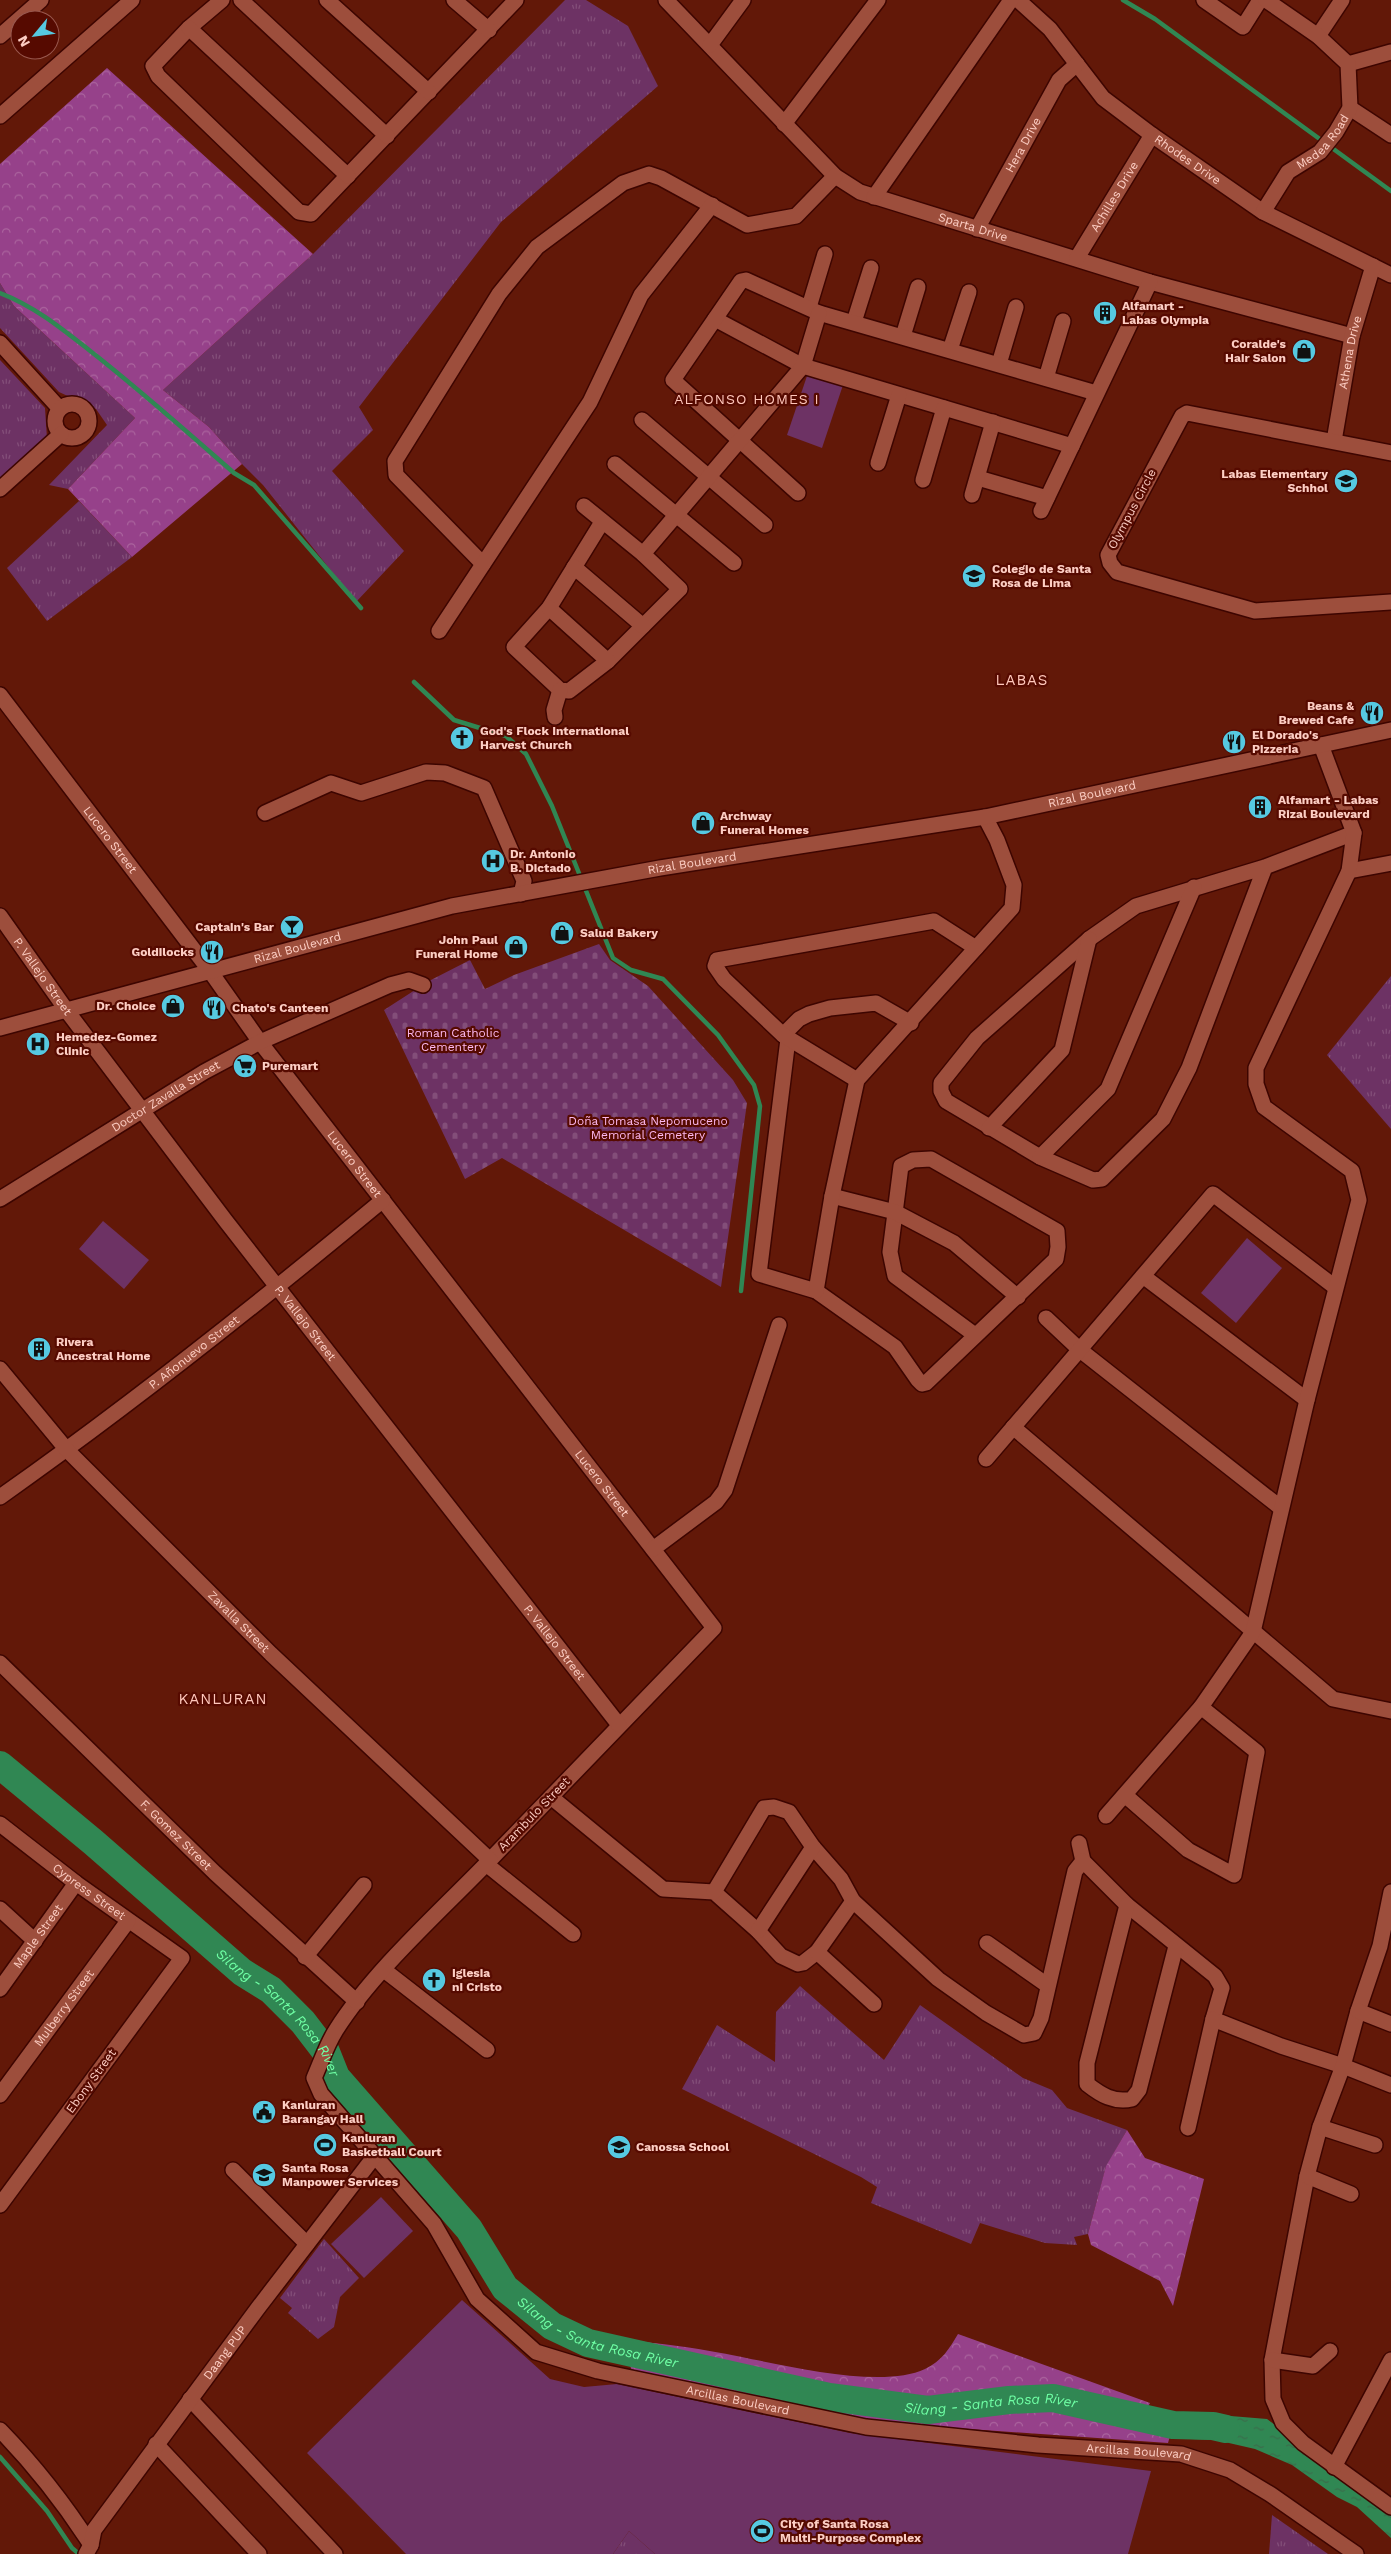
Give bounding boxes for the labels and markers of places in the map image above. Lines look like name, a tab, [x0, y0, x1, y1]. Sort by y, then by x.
place label: Alfamart - Labas Olympia	[1122, 299, 1209, 327]
building icon: Alfamart - Labas Olympia	[1092, 300, 1118, 326]
place label: Coralde's Hair Salon	[1225, 337, 1287, 365]
shop icon: Coralde's Hair Salon	[1291, 338, 1317, 364]
place label: Labas Elementary Schhol	[1221, 467, 1328, 495]
school or university icon: Labas Elementary Schhol	[1333, 468, 1359, 494]
place label: Colegio de Santa Rosa de Lima	[992, 562, 1091, 590]
school or university icon: Colegio de Santa Rosa de Lima	[961, 563, 987, 589]
place label: Beans & Brewed Cafe	[1278, 699, 1354, 727]
restaurant icon: Beans & Brewed Cafe	[1359, 700, 1385, 726]
place label: God's Flock International Harvest Church	[480, 724, 629, 752]
church icon: God's Flock International Harvest Church	[449, 725, 475, 751]
place label: El Dorado's Pizzeria	[1252, 728, 1319, 756]
restaurant icon: El Dorado's Pizzeria	[1221, 729, 1247, 755]
place label: Alfamart - Labas Rizal Boulevard	[1278, 793, 1379, 821]
building icon: Alfamart - Labas Rizal Boulevard	[1247, 794, 1273, 820]
place label: Archway Funeral Homes	[720, 809, 809, 837]
shop icon: Archway Funeral Homes	[690, 810, 716, 836]
place label: Dr. Antonio B. Dictado	[510, 847, 576, 875]
hospital icon: Dr. Antonio B. Dictado	[480, 848, 506, 874]
bar icon: Captain's Bar	[279, 914, 305, 940]
place label: Captain's Bar	[195, 920, 275, 934]
shop icon: Salud Bakery	[549, 920, 575, 946]
place label: Salud Bakery	[580, 926, 658, 940]
place label: John Paul Funeral Home	[416, 933, 498, 961]
shop icon: John Paul Funeral Home	[503, 934, 529, 960]
restaurant icon: Goldilocks	[199, 939, 225, 965]
place label: Goldilocks	[131, 945, 195, 959]
shop icon: Dr. Choice	[160, 993, 186, 1019]
restaurant icon: Chato's Canteen	[201, 995, 227, 1021]
place label: Dr. Choice	[96, 999, 156, 1013]
place label: Chato's Canteen	[232, 1001, 328, 1015]
place label: Hemedez-Gomez Clinic	[56, 1030, 157, 1058]
hospital icon: Hemedez-Gomez Clinic	[25, 1031, 51, 1057]
supermarket icon: Puremart	[232, 1053, 258, 1079]
place label: Puremart	[262, 1059, 319, 1073]
place label: Rivera Ancestral Home	[56, 1335, 151, 1363]
building icon: Rivera Ancestral Home	[26, 1336, 52, 1362]
place label: Iglesia ni Cristo	[452, 1966, 502, 1994]
church icon: Iglesia ni Cristo	[421, 1967, 447, 1993]
place label: Kanluran Barangay Hall	[282, 2098, 364, 2126]
public building icon: Kanluran Barangay Hall	[251, 2099, 277, 2125]
place label: Kanluran Basketball Court	[342, 2131, 442, 2159]
sports icon: Kanluran Basketball Court	[312, 2132, 338, 2158]
school or university icon: Canossa School	[606, 2134, 632, 2160]
place label: Canossa School	[636, 2140, 729, 2154]
place label: Santa Rosa Manpower Services	[282, 2161, 399, 2189]
school or university icon: Santa Rosa Manpower Services	[251, 2162, 277, 2188]
place label: City of Santa Rosa Multi-Purpose Complex	[780, 2517, 921, 2545]
sports icon: City of Santa Rosa Multi-Purpose Complex	[749, 2518, 775, 2544]

